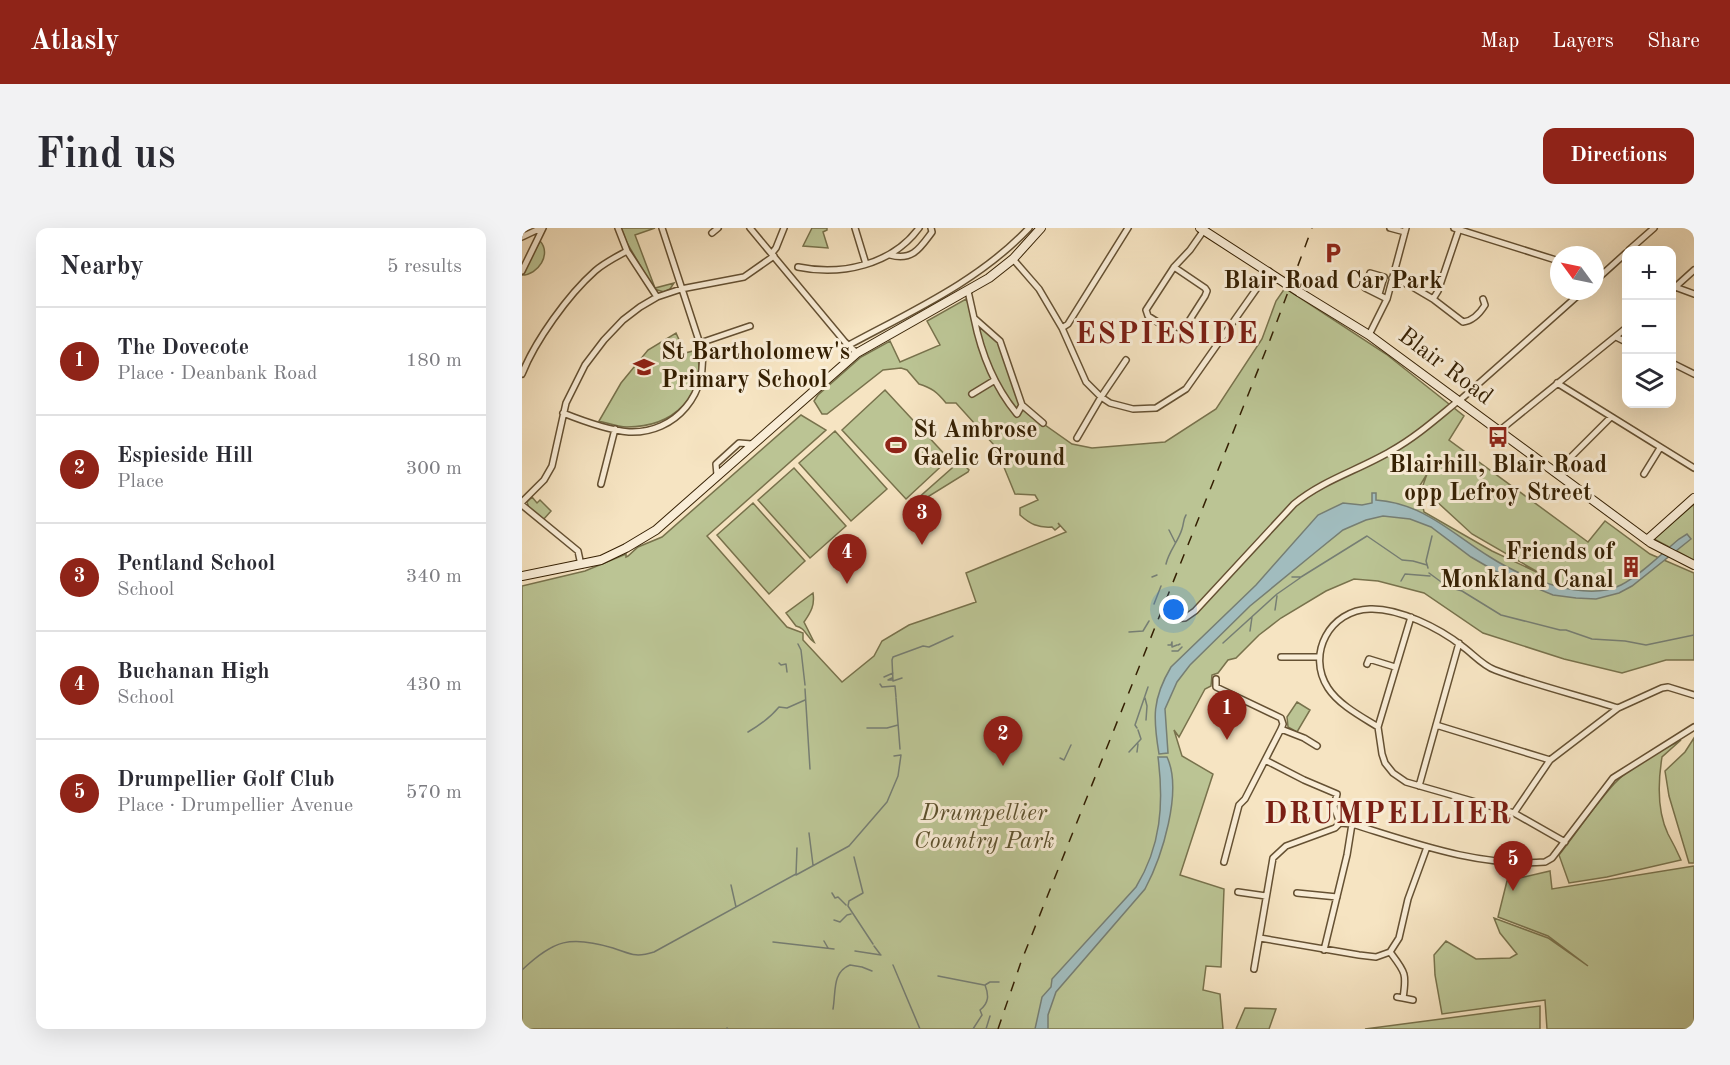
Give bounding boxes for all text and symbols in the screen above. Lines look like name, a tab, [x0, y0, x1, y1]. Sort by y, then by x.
text: Atlasly	[30, 28, 120, 56]
text: Map	[1480, 31, 1519, 52]
text: Layers	[1552, 31, 1614, 52]
text: Share	[1647, 31, 1700, 52]
button: Directions	[1543, 128, 1694, 184]
text: Find us	[36, 135, 175, 177]
parking icon: Blair Road Car Park	[1321, 241, 1345, 265]
north arrow	[1550, 246, 1604, 300]
map controls	[1622, 246, 1676, 408]
button: +	[1622, 246, 1676, 300]
text: Nearby	[60, 254, 144, 280]
text: 5 results	[387, 257, 462, 277]
place label: Blair Road Car Park	[1223, 270, 1443, 294]
button: −	[1622, 300, 1676, 354]
district label: ESPIESIDE	[1075, 320, 1259, 350]
street label: Blair Road	[1393, 324, 1497, 410]
text: The Dovecote	[117, 337, 249, 359]
place label: St Bartholomew's Primary School	[661, 341, 850, 393]
text: 1	[74, 351, 85, 371]
text: 180 m	[406, 351, 462, 371]
button: layers	[1622, 354, 1676, 408]
school or university icon: St Bartholomew's Primary School	[632, 355, 656, 379]
text: Place · Deanbank Road	[117, 364, 318, 384]
place label: St Ambrose Gaelic Ground	[913, 419, 1066, 471]
bus stop icon: Blairhill, Blair Road opp Lefroy Street	[1486, 425, 1510, 449]
sports icon: St Ambrose Gaelic Ground	[884, 433, 908, 457]
text: Espieside Hill	[117, 445, 253, 467]
place label: Blairhill, Blair Road opp Lefroy Street	[1389, 454, 1607, 506]
text: 2	[74, 459, 85, 479]
text: 300 m	[406, 459, 462, 479]
text: Place	[117, 472, 164, 492]
pin: 3	[902, 496, 942, 545]
pin: 4	[828, 534, 866, 584]
place label: Friends of Monkland Canal	[1440, 541, 1616, 593]
text: Pentland School	[117, 553, 275, 575]
building icon: Friends of Monkland Canal	[1619, 555, 1643, 579]
text: 3	[74, 567, 85, 587]
text: 340 m	[406, 567, 462, 587]
text: School	[117, 580, 174, 600]
your location	[1159, 595, 1188, 624]
text: Buchanan High	[117, 661, 269, 683]
text: 4	[74, 675, 85, 695]
text: 430 m	[406, 675, 462, 695]
text: School	[117, 688, 174, 708]
pin: 1	[1208, 690, 1246, 740]
pin: 2	[984, 716, 1022, 766]
text: Drumpellier Golf Club	[117, 769, 335, 791]
text: 5	[74, 783, 85, 803]
text: 570 m	[406, 783, 462, 803]
text: Place · Drumpellier Avenue	[117, 796, 353, 816]
district label: DRUMPELLIER	[1264, 800, 1512, 830]
park label: Drumpellier Country Park	[913, 802, 1055, 854]
pin: 5	[1494, 842, 1532, 891]

